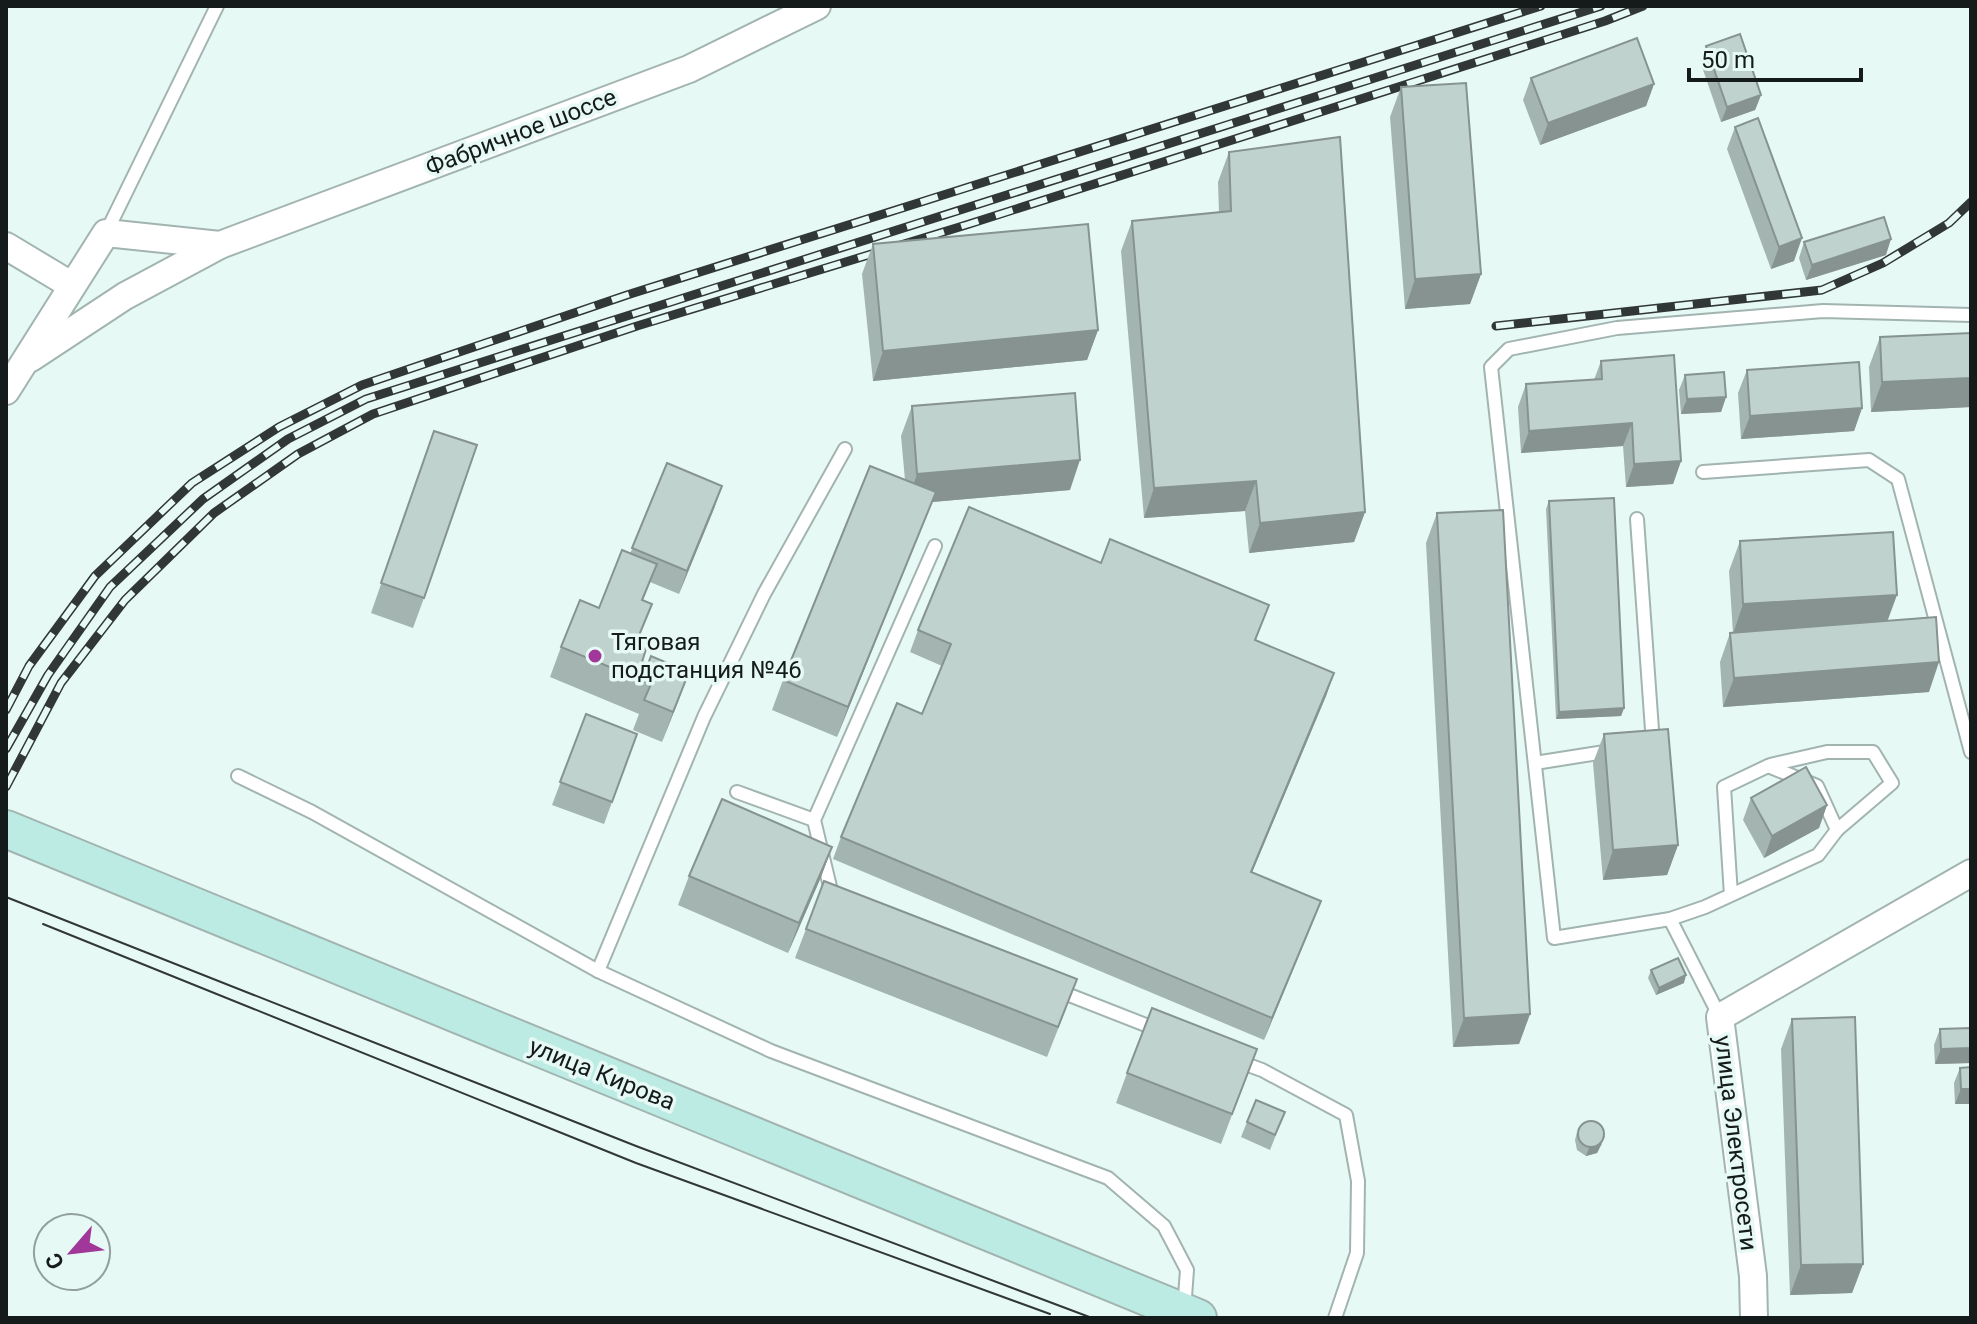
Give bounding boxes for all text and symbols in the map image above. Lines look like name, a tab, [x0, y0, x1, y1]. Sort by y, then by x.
scale bar	[1689, 32, 1861, 82]
text: 50 m	[1701, 46, 1755, 74]
street label: Фабричное шоссе	[422, 83, 620, 181]
place label: Тяговая подстанция №46	[611, 628, 802, 684]
marker: Тяговая подстанция №46	[586, 647, 604, 665]
street label: улица Кирова	[525, 1032, 679, 1116]
street label: улица Электросети	[1709, 1034, 1763, 1252]
north arrow	[32, 1212, 112, 1292]
text: С	[40, 1249, 69, 1273]

